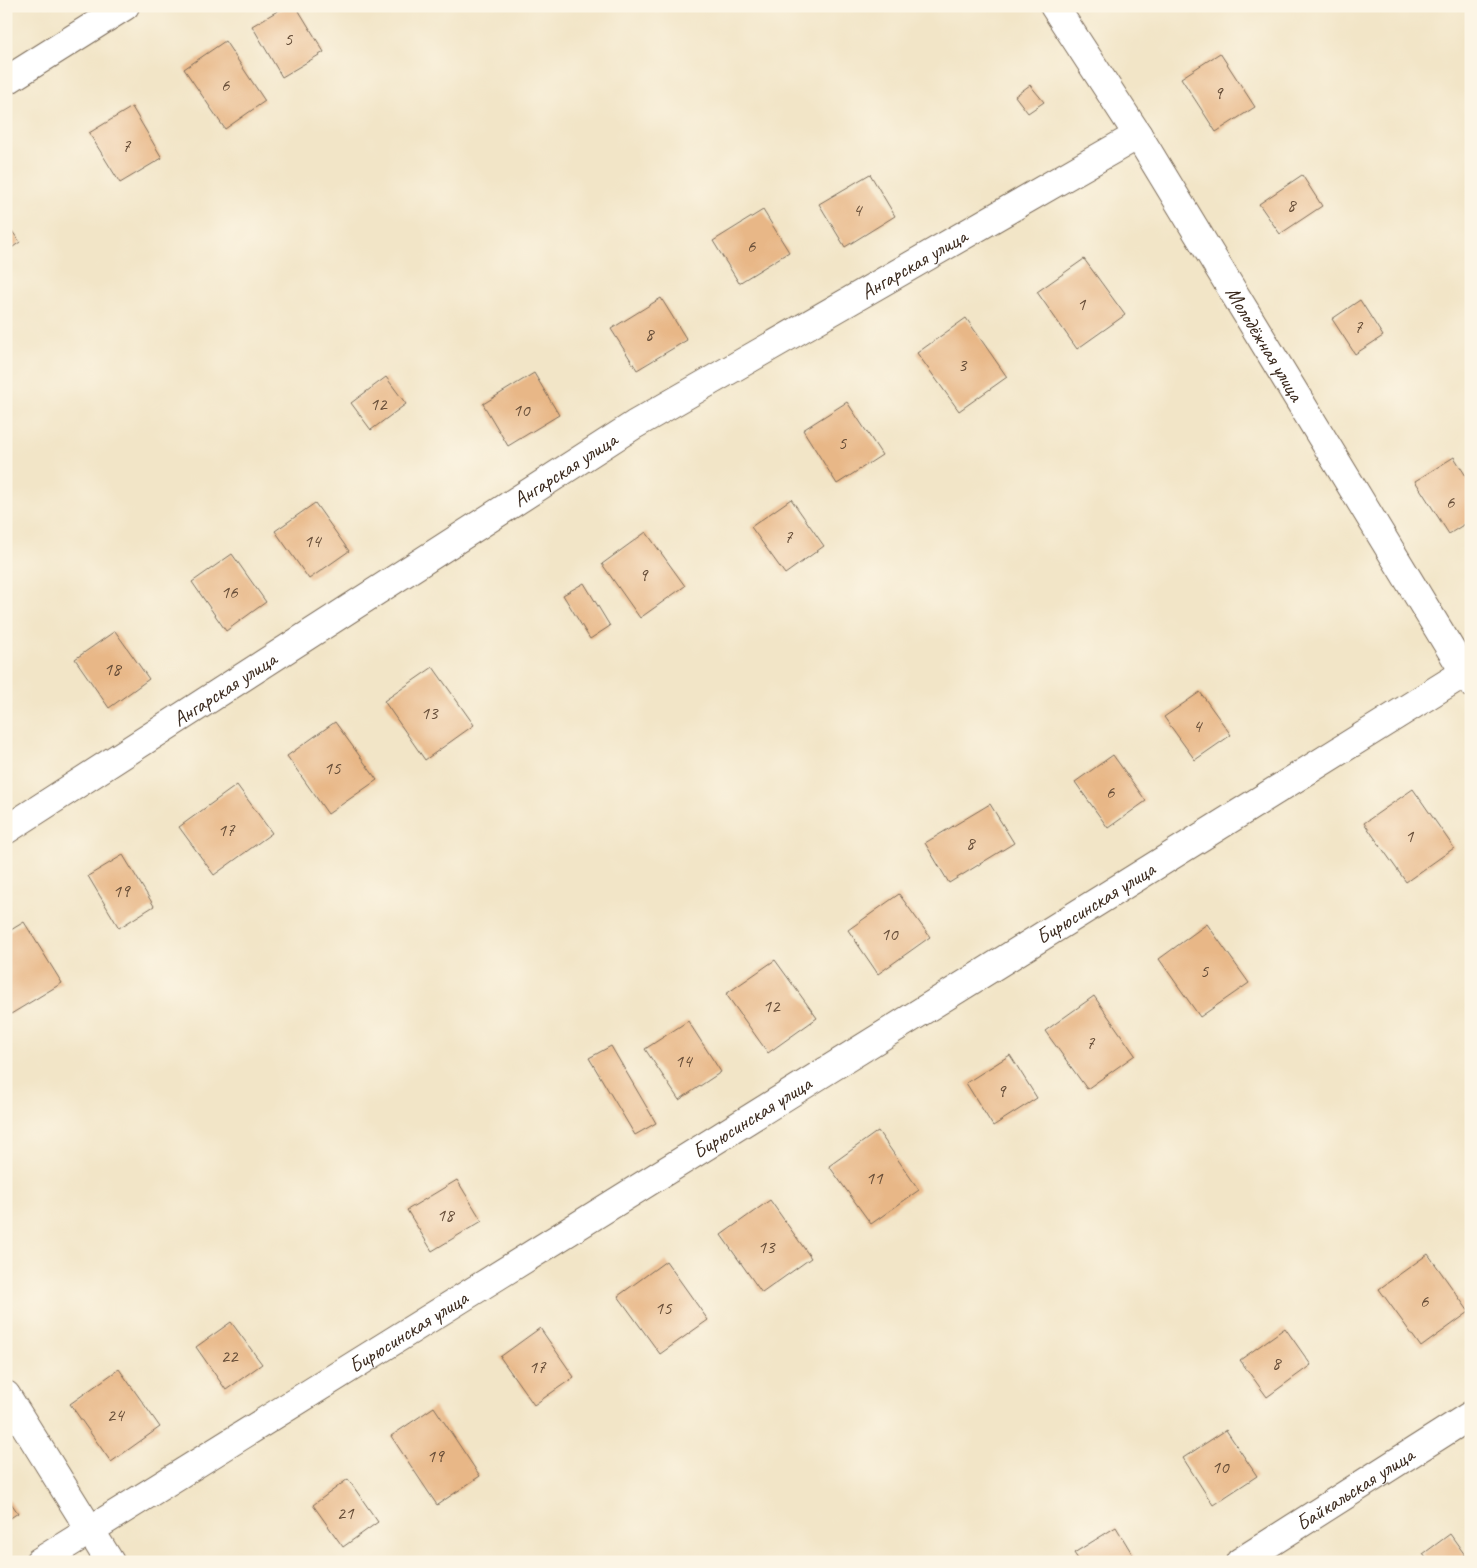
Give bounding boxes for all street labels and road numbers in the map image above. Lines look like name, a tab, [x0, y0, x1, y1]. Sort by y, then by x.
street label: Ангарская улица	[856, 222, 974, 305]
street label: Молодёжная улица	[1220, 281, 1310, 407]
street label: Ангарская улица	[508, 425, 624, 513]
street label: Ангарская улица	[168, 645, 283, 732]
street label: Бирюсинская улица	[1031, 855, 1161, 950]
street label: Бирюсинская улица	[687, 1070, 817, 1164]
street label: Бирюсинская улица	[344, 1284, 474, 1379]
street label: Байкальская улица	[1291, 1440, 1421, 1536]

